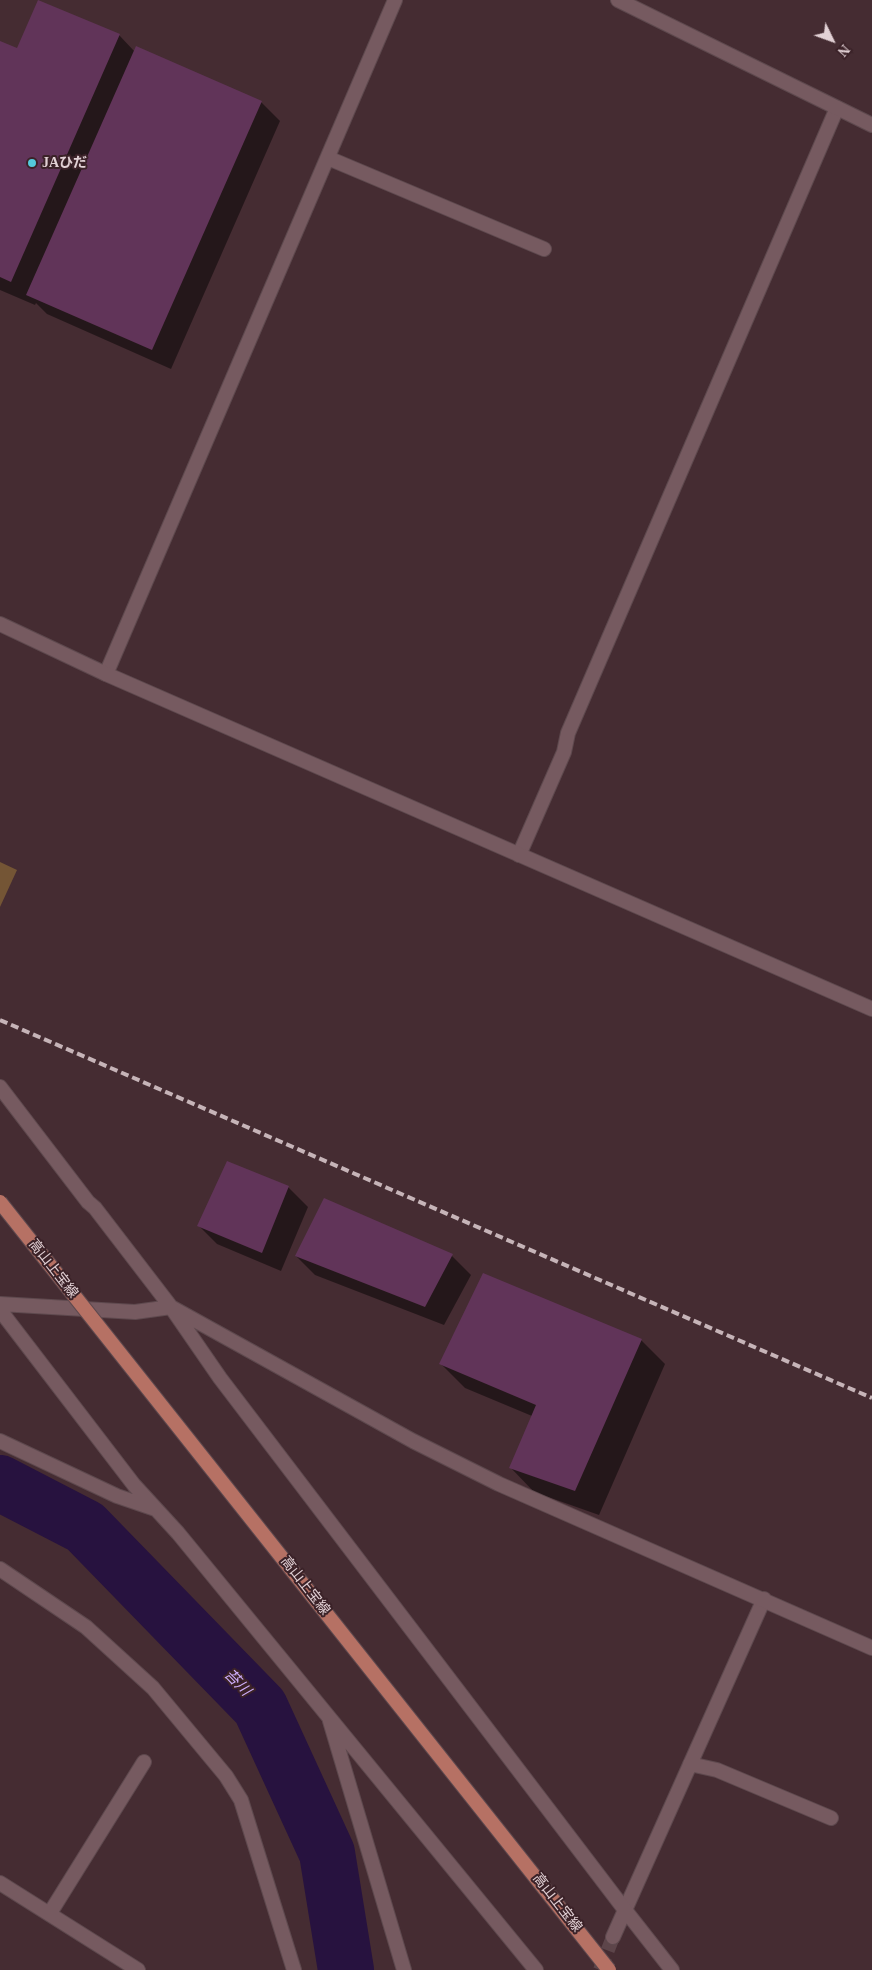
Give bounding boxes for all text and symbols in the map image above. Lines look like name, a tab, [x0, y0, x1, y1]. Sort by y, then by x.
north arrow	[807, 15, 857, 65]
text: N	[835, 42, 852, 59]
place label: JAひだ	[42, 155, 87, 171]
marker: JAひだ	[26, 157, 38, 169]
street label: 高山上宝線	[25, 1236, 81, 1302]
street label: 高山上宝線	[277, 1553, 333, 1619]
water label: 苔川	[220, 1666, 254, 1700]
street label: 高山上宝線	[529, 1870, 585, 1936]

